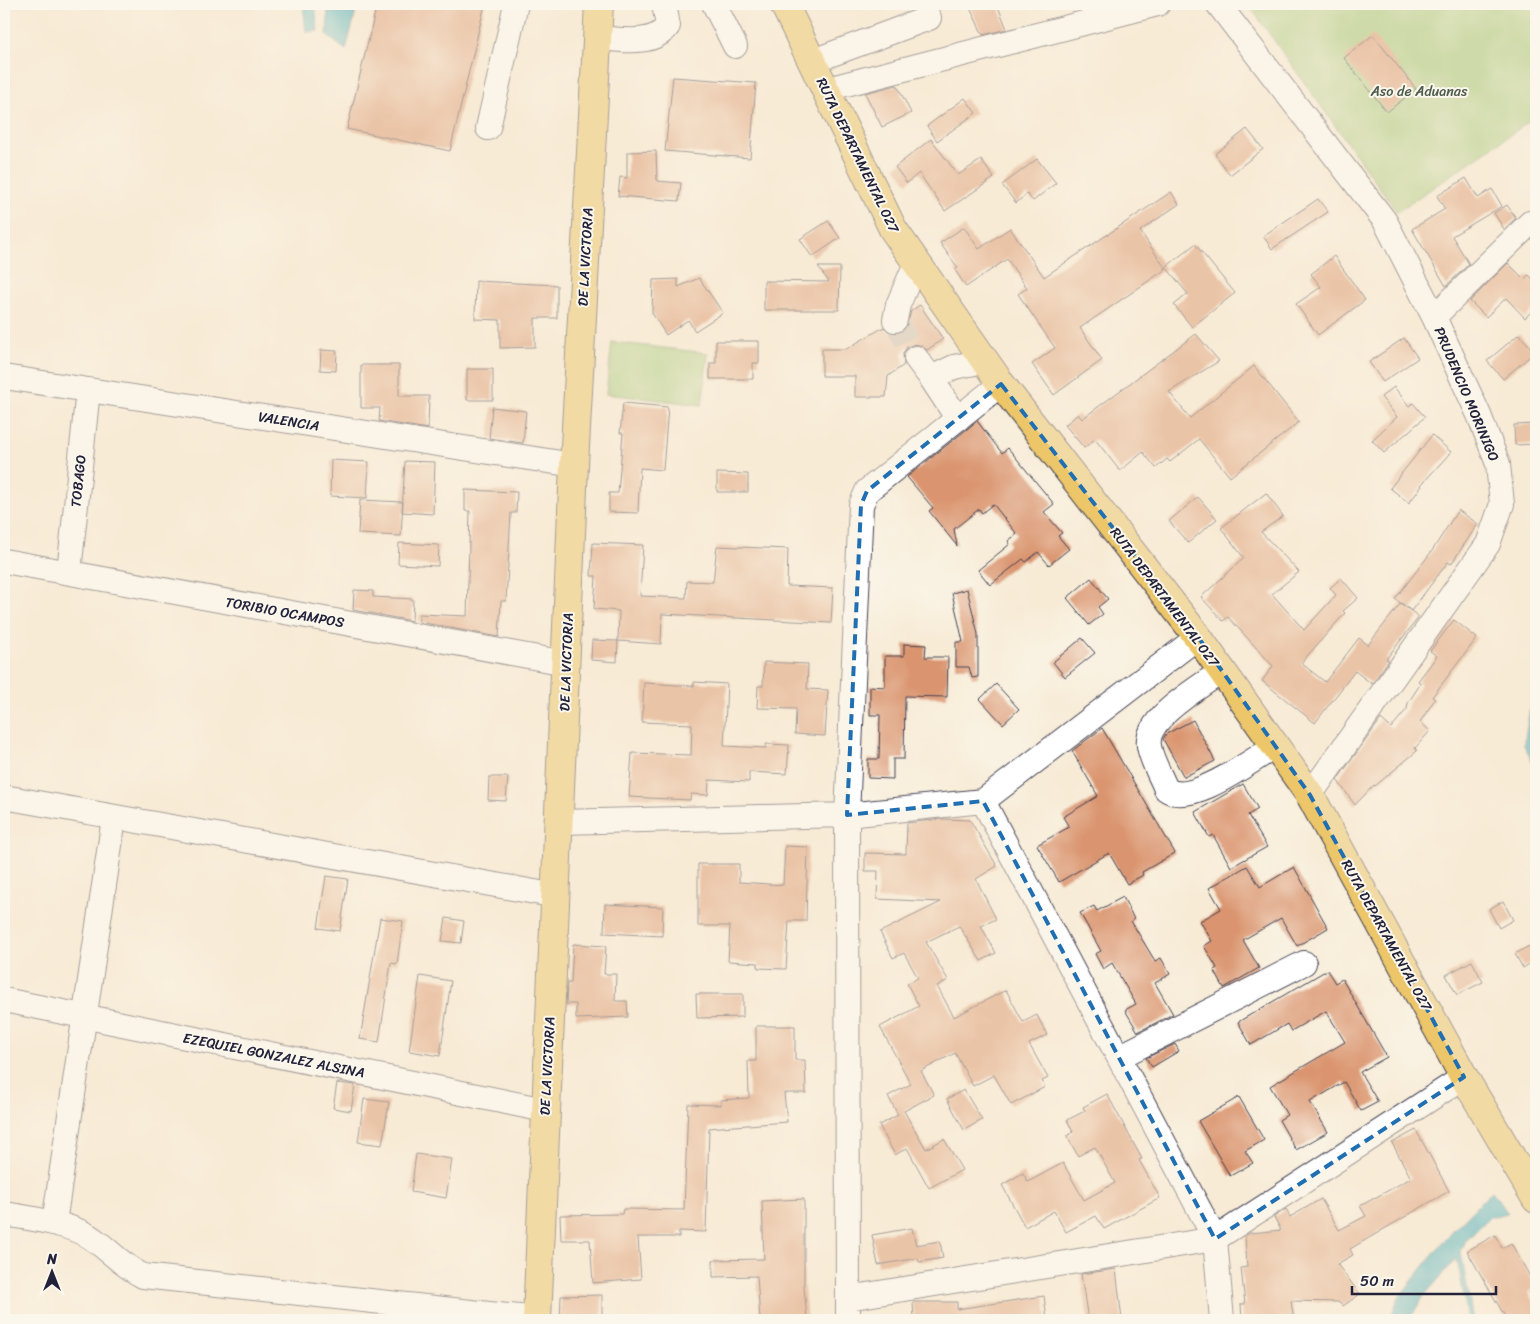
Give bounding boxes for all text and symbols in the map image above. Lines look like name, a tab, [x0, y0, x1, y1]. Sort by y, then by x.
street label: RUTA DEPARTAMENTAL 027	[809, 73, 907, 238]
park label: Aso de Aduanas	[1370, 79, 1468, 104]
street label: DE LA VICTORIA	[570, 207, 601, 307]
street label: PRUDENCIO MORINIGO	[1427, 323, 1506, 465]
street label: VALENCIA	[256, 404, 321, 439]
street label: TOBAGO	[63, 454, 94, 509]
street label: RUTA DEPARTAMENTAL 027	[1103, 522, 1226, 674]
street label: TORIBIO OCAMPOS	[223, 590, 347, 635]
street label: DE LA VICTORIA	[552, 612, 581, 712]
street label: RUTA DEPARTAMENTAL 027	[1334, 855, 1439, 1017]
street label: DE LA VICTORIA	[532, 1016, 563, 1116]
street label: EZEQUIEL GONZALEZ ALSINA	[181, 1026, 367, 1085]
north arrow	[28, 1246, 78, 1296]
text: N	[46, 1247, 57, 1272]
scale bar	[1352, 1264, 1496, 1296]
text: 50 m	[1360, 1268, 1395, 1294]

